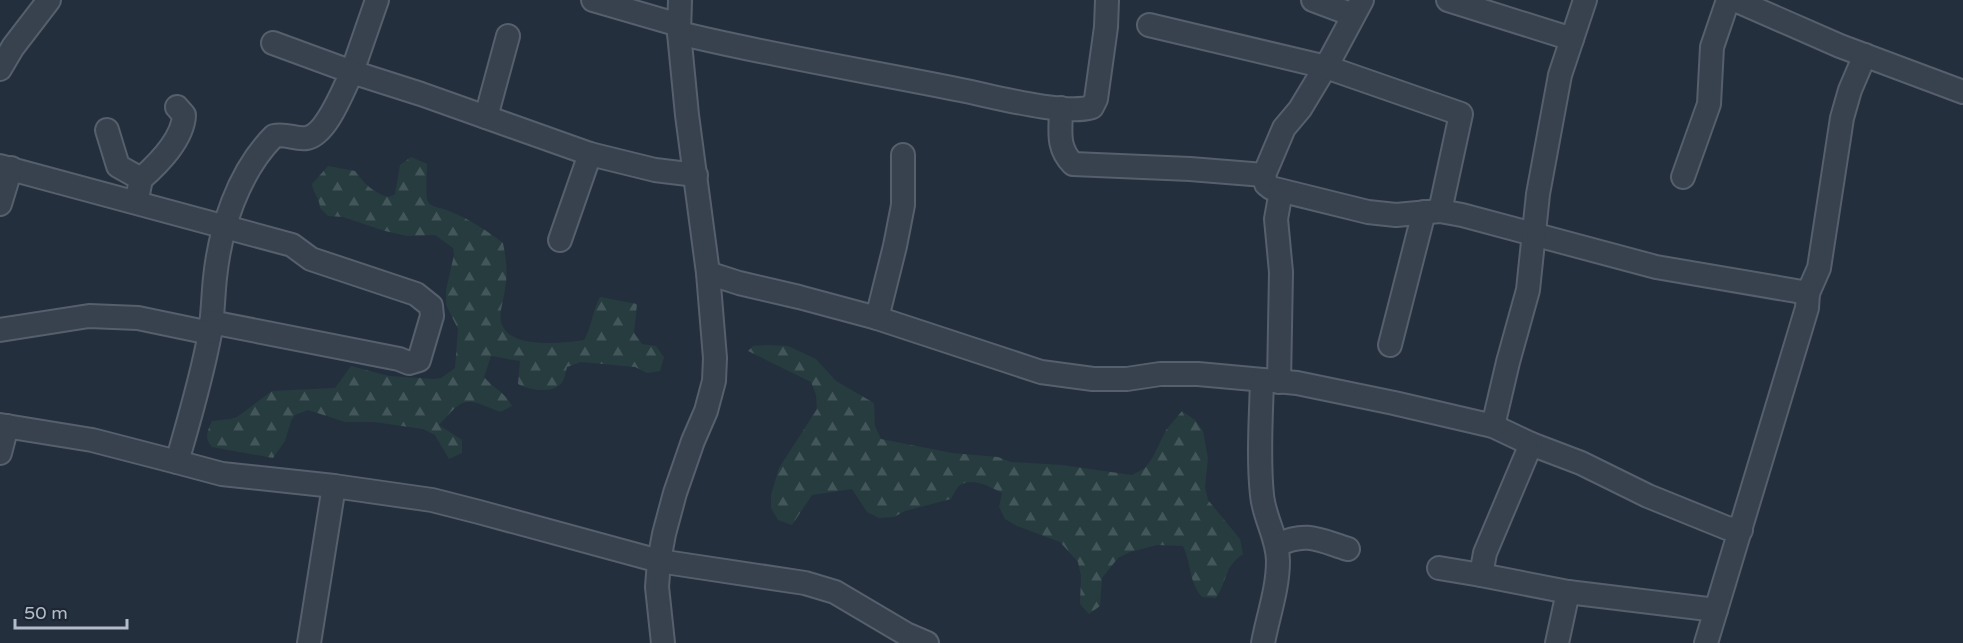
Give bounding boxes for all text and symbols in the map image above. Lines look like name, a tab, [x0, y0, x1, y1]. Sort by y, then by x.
scale bar	[15, 592, 128, 630]
text: 50 m	[24, 602, 68, 624]

